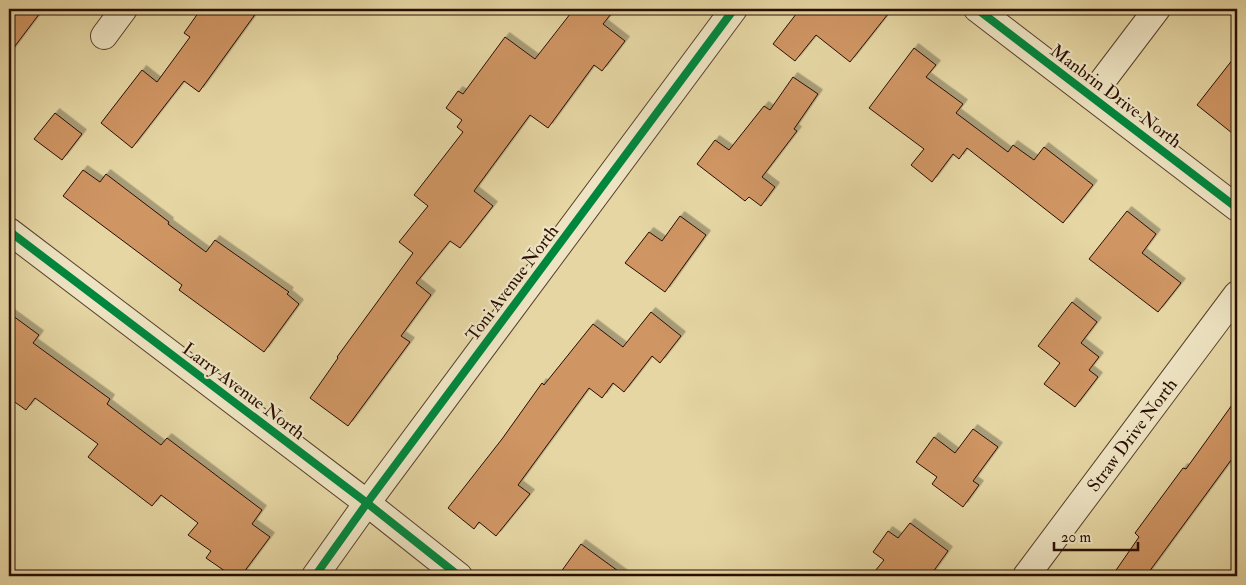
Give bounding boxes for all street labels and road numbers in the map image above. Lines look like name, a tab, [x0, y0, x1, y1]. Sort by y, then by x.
street label: Manbrin Drive North	[1045, 39, 1186, 154]
street label: Toni Avenue North	[461, 220, 564, 346]
street label: Larry Avenue North	[178, 338, 310, 445]
street label: Straw Drive North	[1082, 374, 1183, 497]

